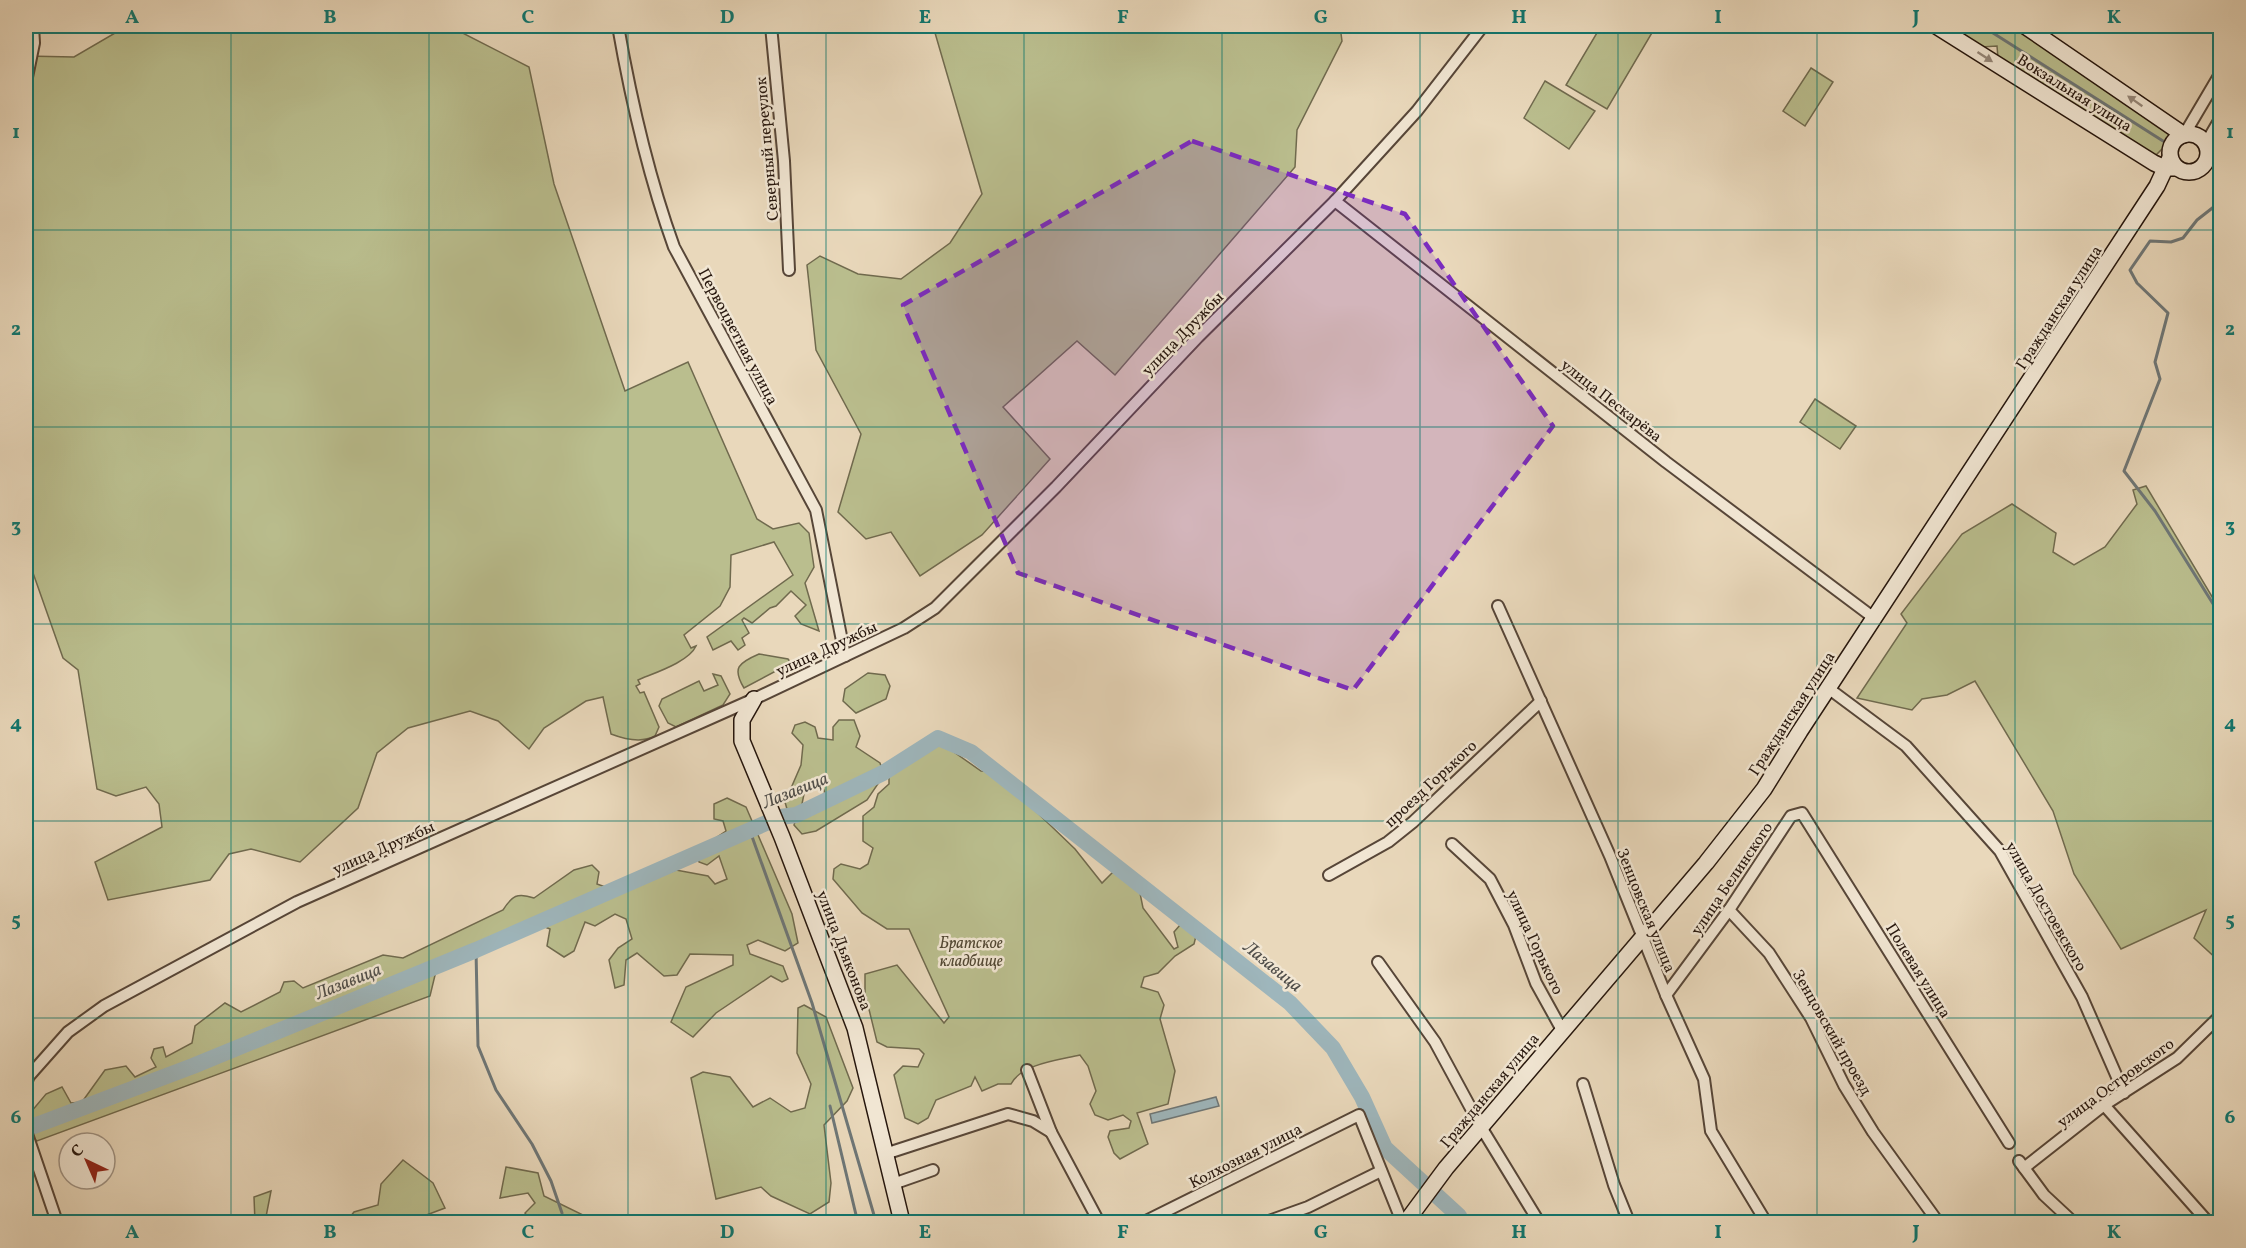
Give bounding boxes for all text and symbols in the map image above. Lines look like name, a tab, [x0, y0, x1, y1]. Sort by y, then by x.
text: A	[125, 4, 139, 32]
text: B	[323, 4, 337, 32]
text: C	[522, 4, 535, 32]
text: D	[720, 4, 734, 32]
text: E	[919, 4, 931, 32]
text: F	[1117, 4, 1129, 32]
text: G	[1314, 4, 1328, 32]
text: H	[1511, 4, 1527, 32]
text: I	[1714, 4, 1722, 32]
text: J	[1911, 4, 1920, 32]
text: K	[2107, 4, 2122, 32]
street label: Вокзальная улица	[2012, 49, 2136, 138]
one-way arrow	[1977, 51, 1993, 63]
street label: Северный переулок	[751, 76, 785, 222]
one-way arrow	[2128, 95, 2144, 107]
text: 1	[12, 119, 20, 147]
text: 1	[2226, 119, 2234, 147]
street label: Гражданская улица	[2011, 242, 2108, 374]
street label: Первоцветная улица	[692, 265, 783, 409]
street label: улица Дружбы	[1137, 287, 1229, 381]
text: 2	[11, 316, 21, 344]
text: 2	[2225, 316, 2235, 344]
street label: улица Пескарёва	[1555, 355, 1666, 448]
text: 3	[11, 513, 21, 541]
text: 3	[2225, 513, 2235, 541]
street label: улица Дружбы	[773, 617, 881, 683]
street label: Гражданская улица	[1744, 648, 1841, 780]
text: 4	[10, 710, 22, 738]
text: 4	[2224, 710, 2236, 738]
street label: проезд Горького	[1380, 736, 1482, 833]
water label: Лазавица	[758, 767, 832, 816]
street label: улица Дружбы	[329, 817, 438, 881]
street label: улица Белинского	[1686, 818, 1779, 940]
street label: улица Достоевского	[1999, 838, 2091, 976]
street label: Зенцовская улица	[1610, 845, 1680, 976]
street label: улица Горького	[1500, 887, 1568, 999]
street label: улица Дьяконова	[810, 888, 876, 1014]
text: 5	[11, 907, 21, 935]
text: 5	[2225, 907, 2235, 935]
street label: Полевая улица	[1879, 919, 1955, 1023]
park label: Братское кладбище	[939, 933, 1003, 973]
water label: Лазавица	[1236, 935, 1307, 999]
water label: Лазавица	[311, 958, 385, 1007]
street label: Зенцовский проезд	[1786, 966, 1876, 1100]
street label: Гражданская улица	[1436, 1029, 1545, 1154]
street label: улица Островского	[2053, 1034, 2179, 1134]
text: 6	[11, 1104, 22, 1132]
text: 6	[2225, 1104, 2236, 1132]
street label: Колхозная улица	[1186, 1119, 1306, 1195]
north arrow	[57, 1131, 117, 1191]
text: С	[67, 1140, 89, 1163]
text: A	[125, 1219, 139, 1247]
text: B	[323, 1219, 337, 1247]
text: C	[522, 1219, 535, 1247]
text: D	[720, 1219, 734, 1247]
text: E	[919, 1219, 931, 1247]
text: F	[1117, 1219, 1129, 1247]
text: G	[1314, 1219, 1328, 1247]
text: H	[1511, 1219, 1527, 1247]
text: I	[1714, 1219, 1722, 1247]
text: J	[1911, 1219, 1920, 1247]
text: K	[2107, 1219, 2122, 1247]

